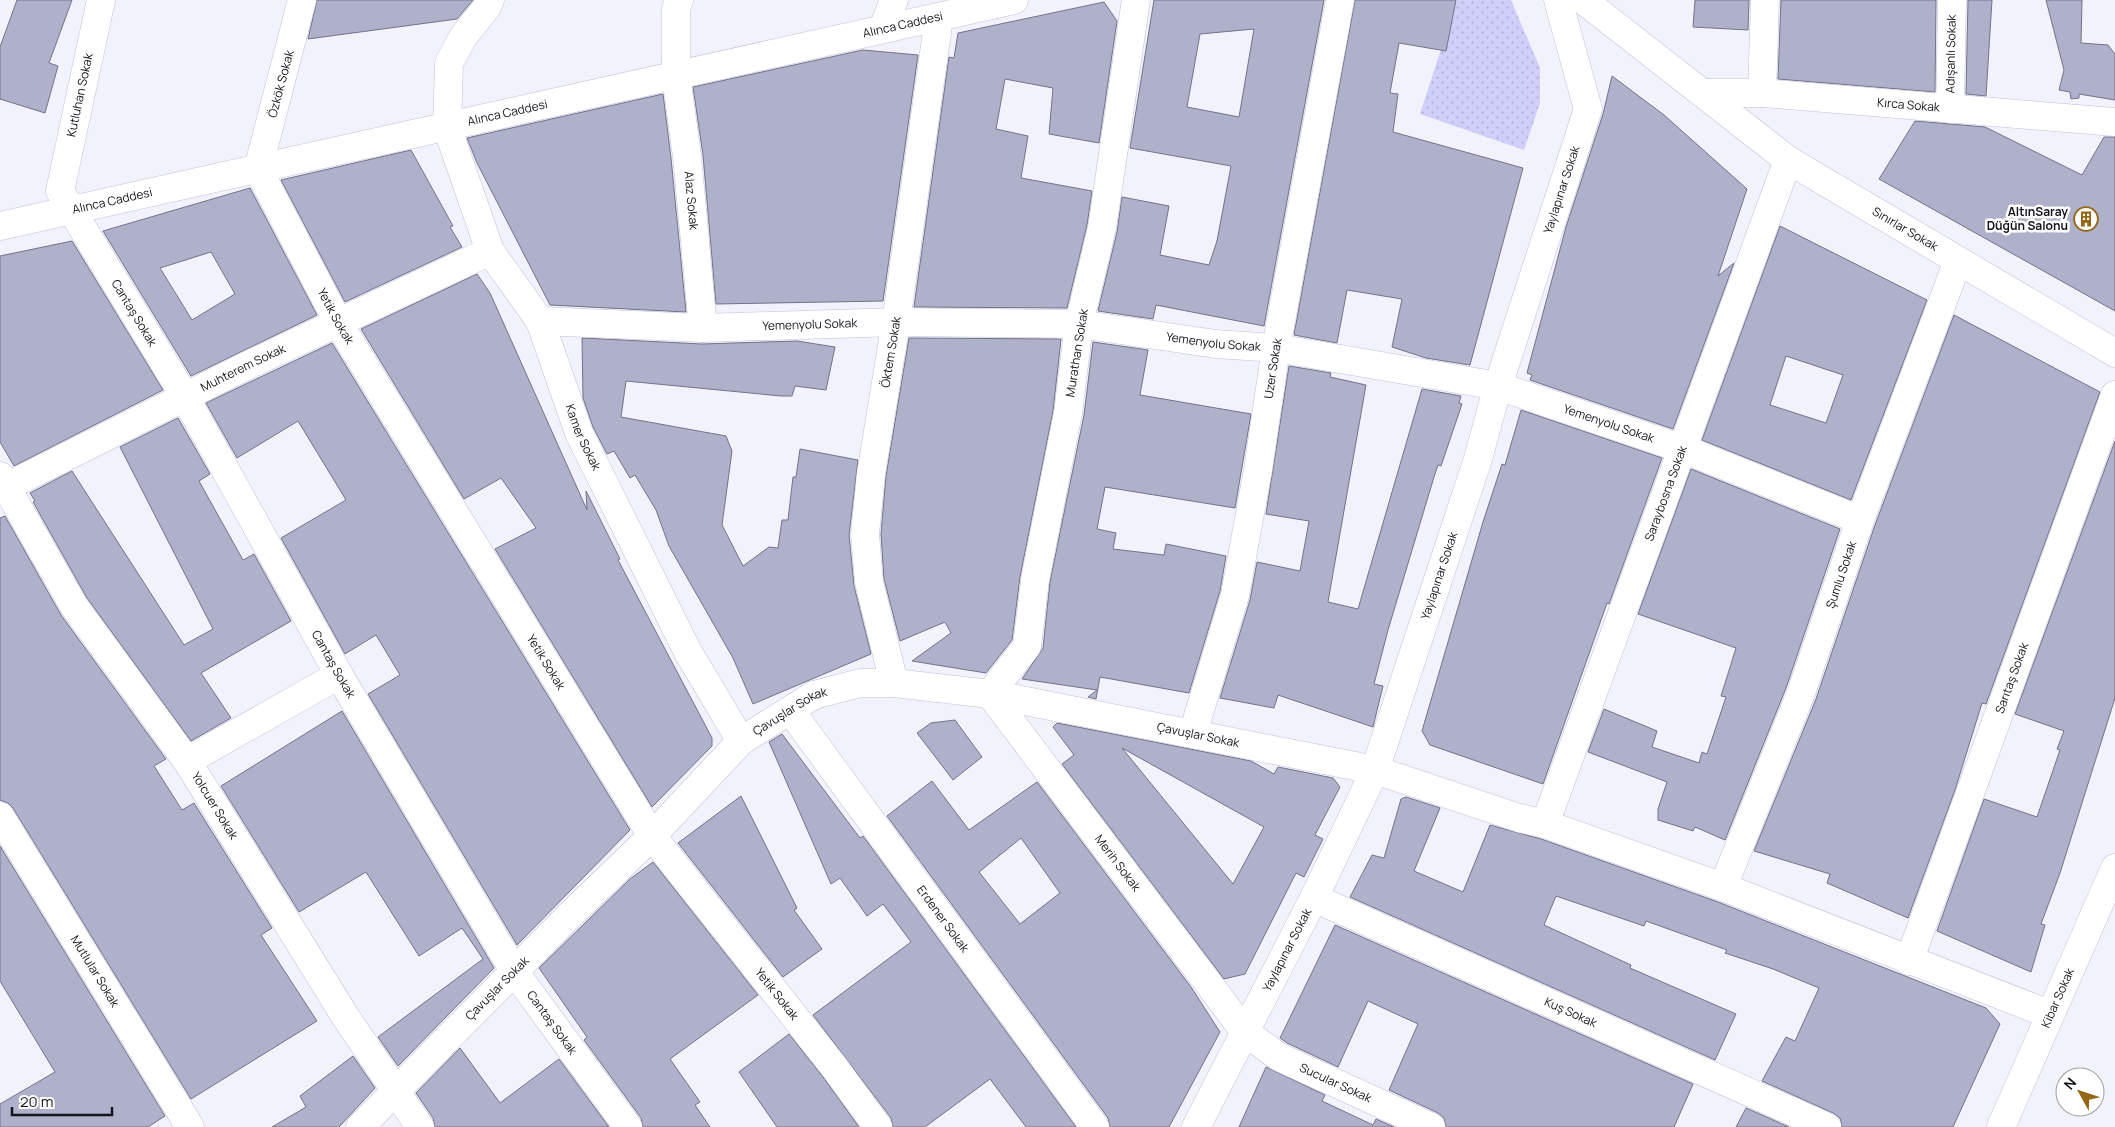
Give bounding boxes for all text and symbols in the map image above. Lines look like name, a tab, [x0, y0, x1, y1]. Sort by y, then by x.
street label: Alınca Caddesi	[861, 7, 944, 41]
street label: Adışanlı Sokak	[1941, 13, 1960, 94]
street label: Özkök Sokak	[263, 47, 298, 120]
street label: Kutluhan Sokak	[62, 51, 97, 138]
street label: Kırca Sokak	[1876, 93, 1942, 116]
street label: Alınca Caddesi	[466, 95, 549, 130]
street label: Yaylapınar Sokak	[1539, 143, 1584, 236]
street label: Alaz Sokak	[680, 170, 703, 232]
street label: Alınca Caddesi	[70, 183, 154, 218]
street label: Sınırlar Sokak	[1869, 203, 1942, 255]
place label: AltınSaray Düğün Salonu	[1987, 203, 2068, 234]
building icon: AltınSaray Düğün Salonu	[2073, 206, 2099, 232]
street label: Cantaş Sokak	[108, 276, 162, 350]
street label: Yetik Sokak	[314, 285, 359, 348]
street label: Murathan Sokak	[1061, 307, 1092, 398]
street label: Yemenyolu Sokak	[762, 314, 859, 334]
street label: Öktem Sokak	[876, 314, 905, 389]
street label: Yemenyolu Sokak	[1165, 328, 1262, 355]
street label: Uzer Sokak	[1260, 336, 1286, 400]
street label: Muhterem Sokak	[197, 339, 289, 396]
street label: Yemenyolu Sokak	[1561, 400, 1658, 447]
street label: Kamer Sokak	[562, 402, 606, 474]
street label: Saraybosna Sokak	[1640, 442, 1691, 543]
street label: Yaylapınar Sokak	[1416, 529, 1462, 622]
street label: Şumlu Sokak	[1821, 538, 1861, 611]
street label: Cantaş Sokak	[308, 627, 360, 702]
street label: Yetik Sokak	[523, 631, 570, 694]
street label: Sarıtaş Sokak	[1991, 639, 2033, 716]
street label: Çavuşlar Sokak	[749, 683, 830, 739]
street label: Çavuşlar Sokak	[1155, 718, 1242, 751]
street label: Yolcuer Sokak	[188, 769, 243, 843]
street label: Merih Sokak	[1091, 831, 1145, 895]
street label: Erdener Sokak	[913, 882, 974, 956]
street label: Yaylapınar Sokak	[1258, 904, 1316, 994]
street label: Mutlular Sokak	[67, 932, 124, 1011]
street label: Çavuşlar Sokak	[461, 952, 533, 1024]
street label: Yetik Sokak	[751, 964, 804, 1024]
street label: Kibar Sokak	[2037, 964, 2078, 1030]
street label: Cantaş Sokak	[523, 987, 582, 1059]
street label: Kuş Sokak	[1542, 993, 1601, 1032]
street label: Sucular Sokak	[1297, 1059, 1375, 1107]
north arrow	[2055, 1067, 2105, 1117]
text: N	[2059, 1073, 2080, 1093]
scale bar	[12, 1084, 112, 1116]
text: 20 m	[20, 1091, 53, 1112]

